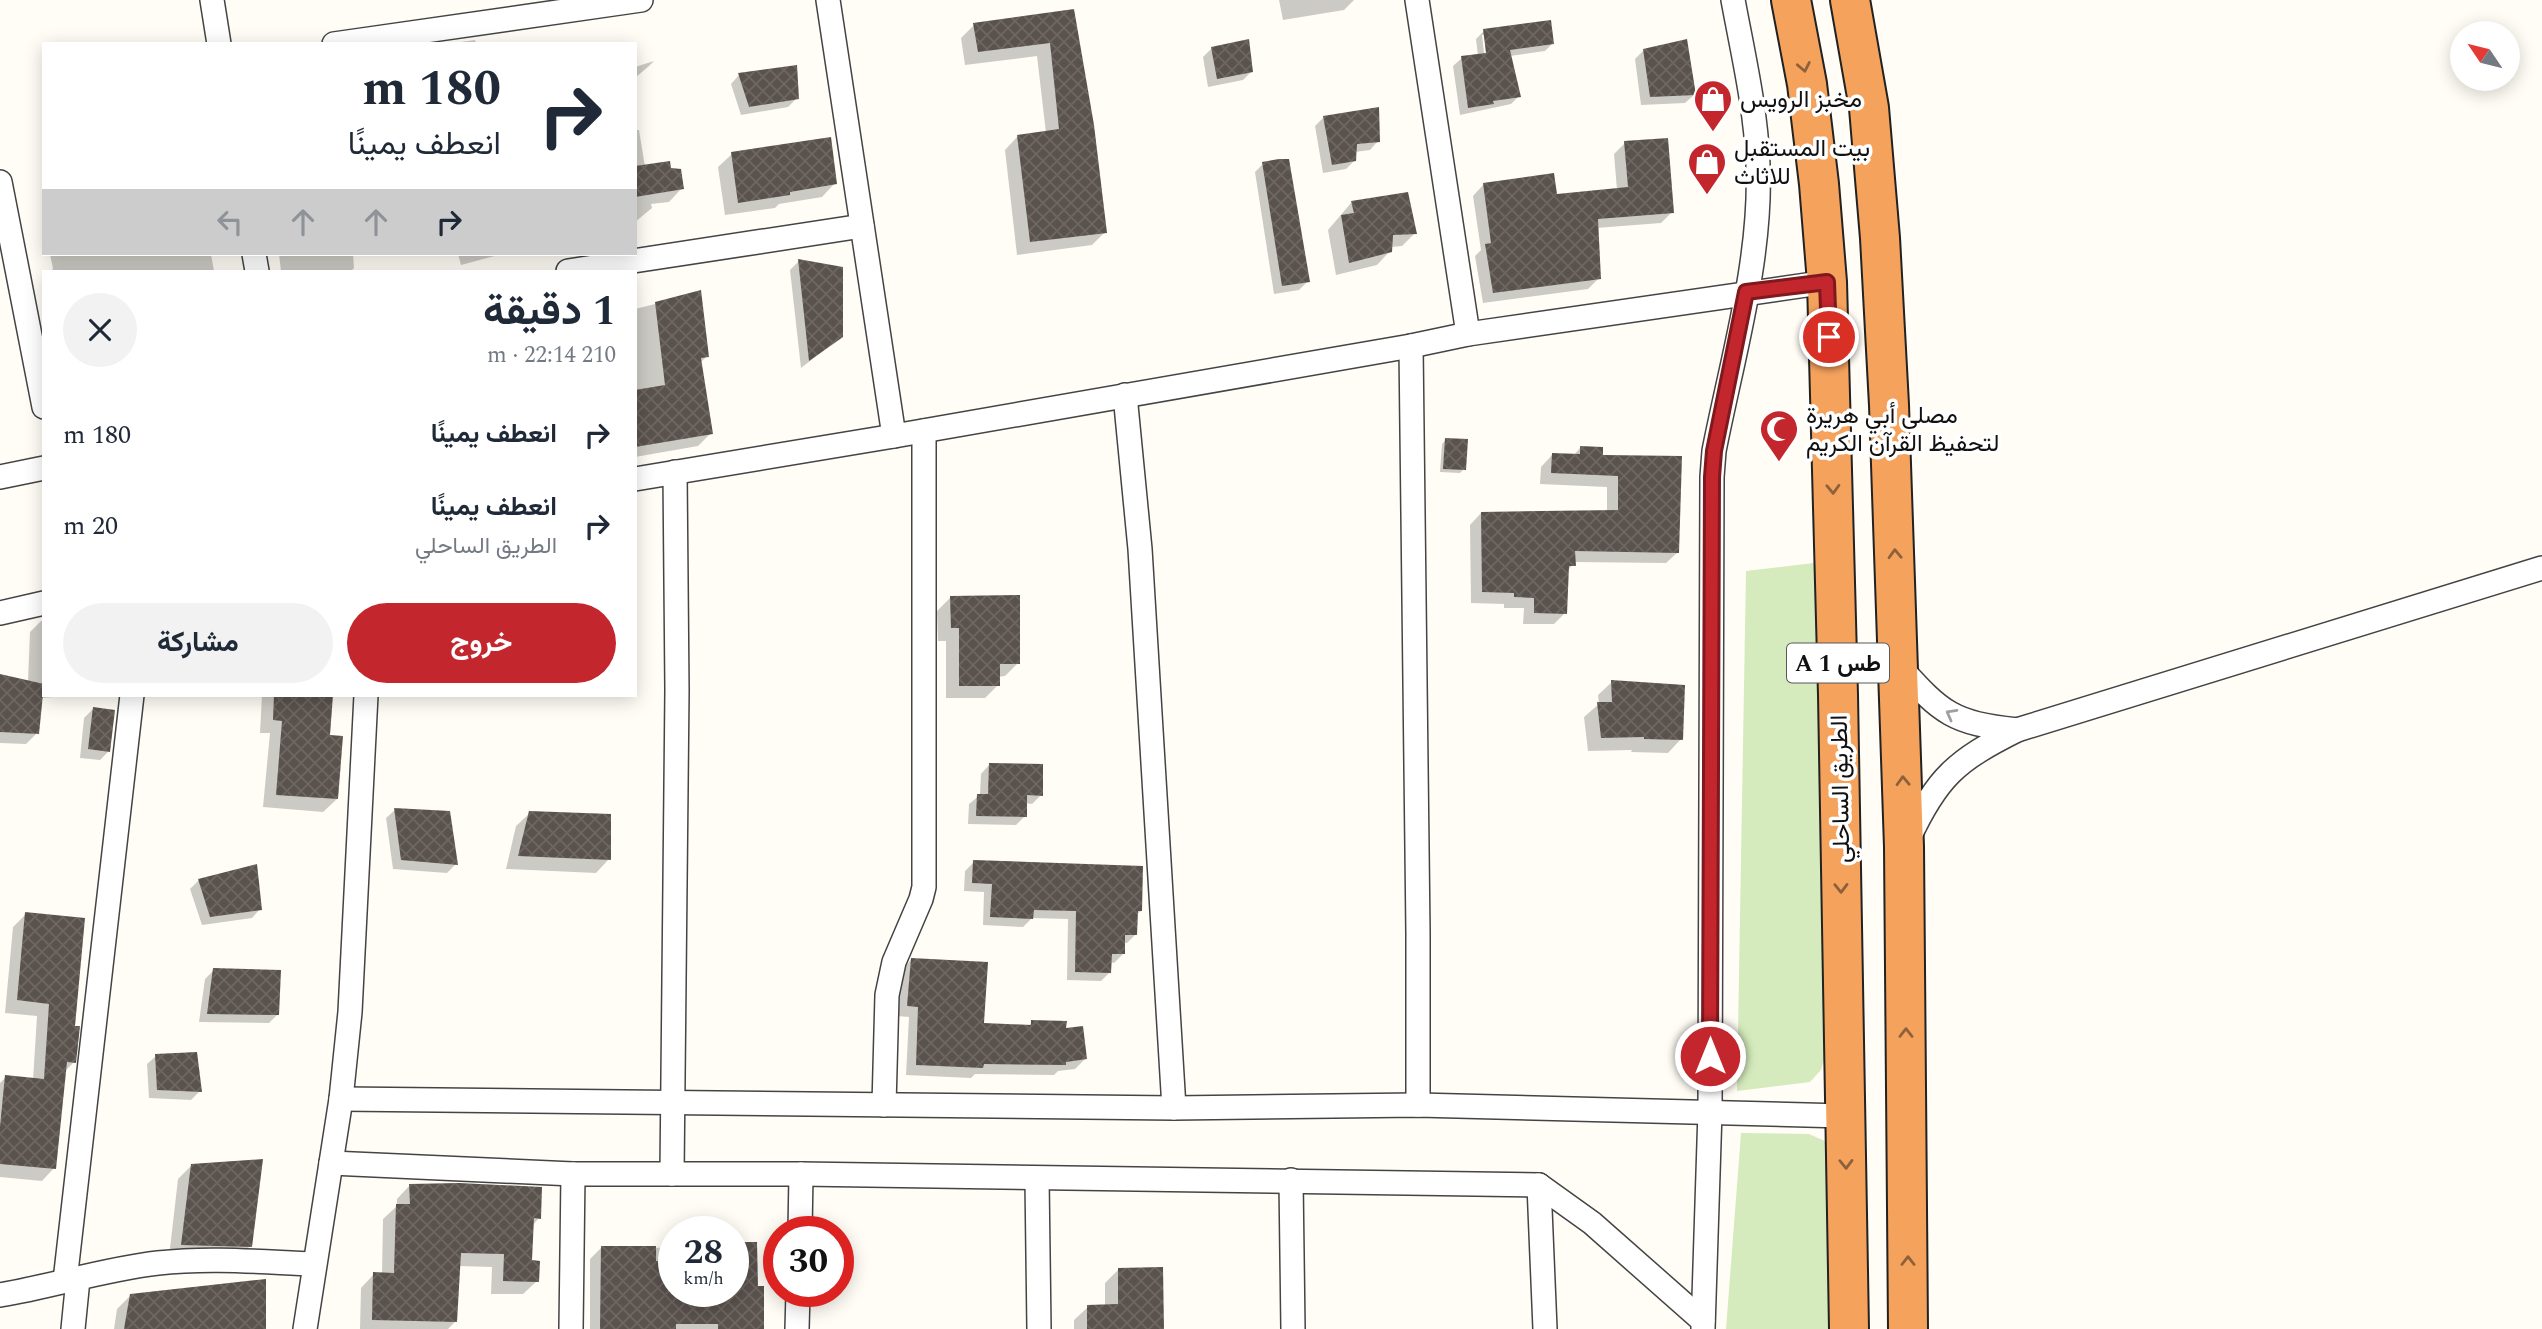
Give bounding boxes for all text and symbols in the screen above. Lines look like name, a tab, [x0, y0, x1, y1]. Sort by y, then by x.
north arrow	[2450, 21, 2520, 91]
map controls	[2450, 21, 2520, 91]
text: 180 m	[362, 52, 501, 127]
one-way arrow	[1795, 61, 1810, 73]
icon: right	[525, 70, 616, 161]
shop icon: مخبز الرويس	[1692, 78, 1734, 133]
place label: مخبز الرويس	[1740, 82, 1862, 118]
text: انعطف يمينًا	[348, 120, 501, 169]
place label: بيت المستقبل للاثاث	[1734, 131, 1870, 195]
shop icon: بيت المستقبل للاثاث	[1686, 141, 1728, 196]
icon: left	[211, 203, 249, 241]
icon: ahead	[284, 203, 322, 241]
icon: ahead	[357, 203, 395, 241]
icon: right	[430, 203, 468, 241]
text: 1 دقيقة	[483, 280, 616, 343]
button: close	[63, 293, 137, 367]
pin	[1799, 307, 1859, 367]
icon: arrive	[1810, 318, 1848, 356]
text: 210 m · 22:14	[487, 338, 616, 373]
place label: مصلى أبي هريرة لتحفيظ القرآن الكريم	[1806, 398, 1999, 462]
mosque icon: مصلى أبي هريرة لتحفيظ القرآن الكريم	[1758, 408, 1800, 463]
text: انعطف يمينًا	[431, 414, 557, 454]
text: 180 m	[63, 415, 131, 455]
icon: right	[578, 416, 616, 454]
one-way arrow	[1825, 484, 1840, 495]
text: انعطف يمينًا	[431, 487, 557, 527]
text: 20 m	[63, 506, 118, 546]
icon: right	[578, 507, 616, 545]
text: الطريق الساحلي	[415, 529, 557, 564]
one-way arrow	[1887, 548, 1902, 559]
button: مشاركة	[63, 603, 333, 683]
button: خروج	[347, 603, 616, 683]
road number: A 1 طس	[1787, 643, 1889, 682]
one-way arrow	[1946, 709, 1959, 722]
street label: الطريق الساحلي	[1822, 715, 1860, 863]
one-way arrow	[1895, 776, 1910, 787]
one-way arrow	[1833, 883, 1849, 894]
position arrow	[1673, 1019, 1747, 1093]
one-way arrow	[1898, 1028, 1914, 1038]
one-way arrow	[1838, 1159, 1853, 1170]
speed limit sign: 30	[763, 1216, 854, 1307]
text: 28	[684, 1226, 723, 1279]
one-way arrow	[1900, 1255, 1916, 1266]
text: km/h	[683, 1265, 724, 1292]

